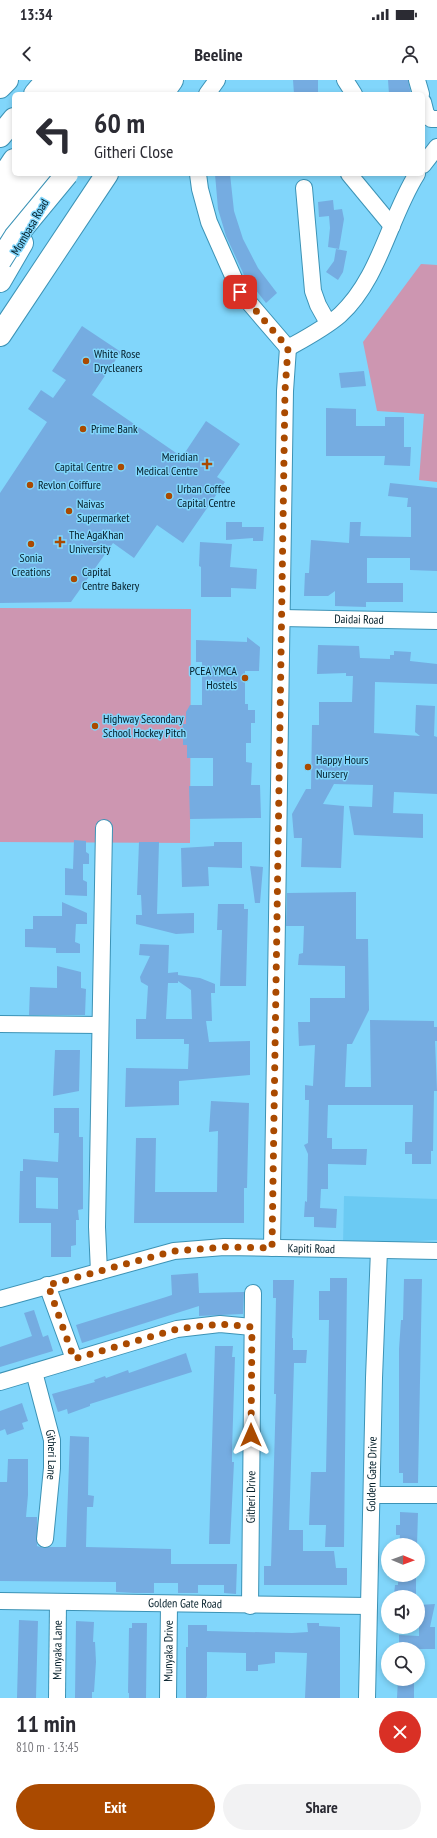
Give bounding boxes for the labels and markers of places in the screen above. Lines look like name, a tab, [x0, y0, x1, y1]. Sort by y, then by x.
pin	[223, 275, 257, 309]
place label: White Rose Drycleaners	[94, 346, 143, 375]
marker: White Rose Drycleaners	[81, 356, 91, 366]
place label: Prime Bank	[91, 421, 138, 436]
marker: Prime Bank	[78, 424, 88, 434]
place label: Meridian Medical Centre	[136, 449, 198, 478]
marker: Meridian Medical Centre	[201, 458, 213, 470]
place label: Capital Centre	[55, 459, 113, 474]
marker: Capital Centre	[116, 462, 126, 472]
place label: Revlon Coiffure	[38, 477, 101, 492]
marker: Revlon Coiffure	[25, 480, 35, 490]
place label: Urban Coffee Capital Centre	[177, 481, 235, 510]
marker: Urban Coffee Capital Centre	[164, 491, 174, 501]
place label: Naivas Supermarket	[77, 496, 130, 525]
marker: Naivas Supermarket	[64, 506, 74, 516]
place label: The AgaKhan University	[69, 527, 124, 556]
marker: The AgaKhan University	[54, 536, 66, 548]
marker: Sonia Creations	[26, 539, 36, 549]
place label: Sonia Creations	[12, 550, 50, 579]
place label: Capital Centre Bakery	[82, 564, 140, 593]
marker: Capital Centre Bakery	[69, 574, 79, 584]
place label: PCEA YMCA Hostels	[190, 663, 237, 692]
marker: PCEA YMCA Hostels	[240, 673, 250, 683]
place label: Highway Secondary School Hockey Pitch	[103, 711, 186, 740]
marker: Highway Secondary School Hockey Pitch	[90, 721, 100, 731]
place label: Happy Hours Nursery	[316, 752, 368, 781]
marker: Happy Hours Nursery	[303, 762, 313, 772]

